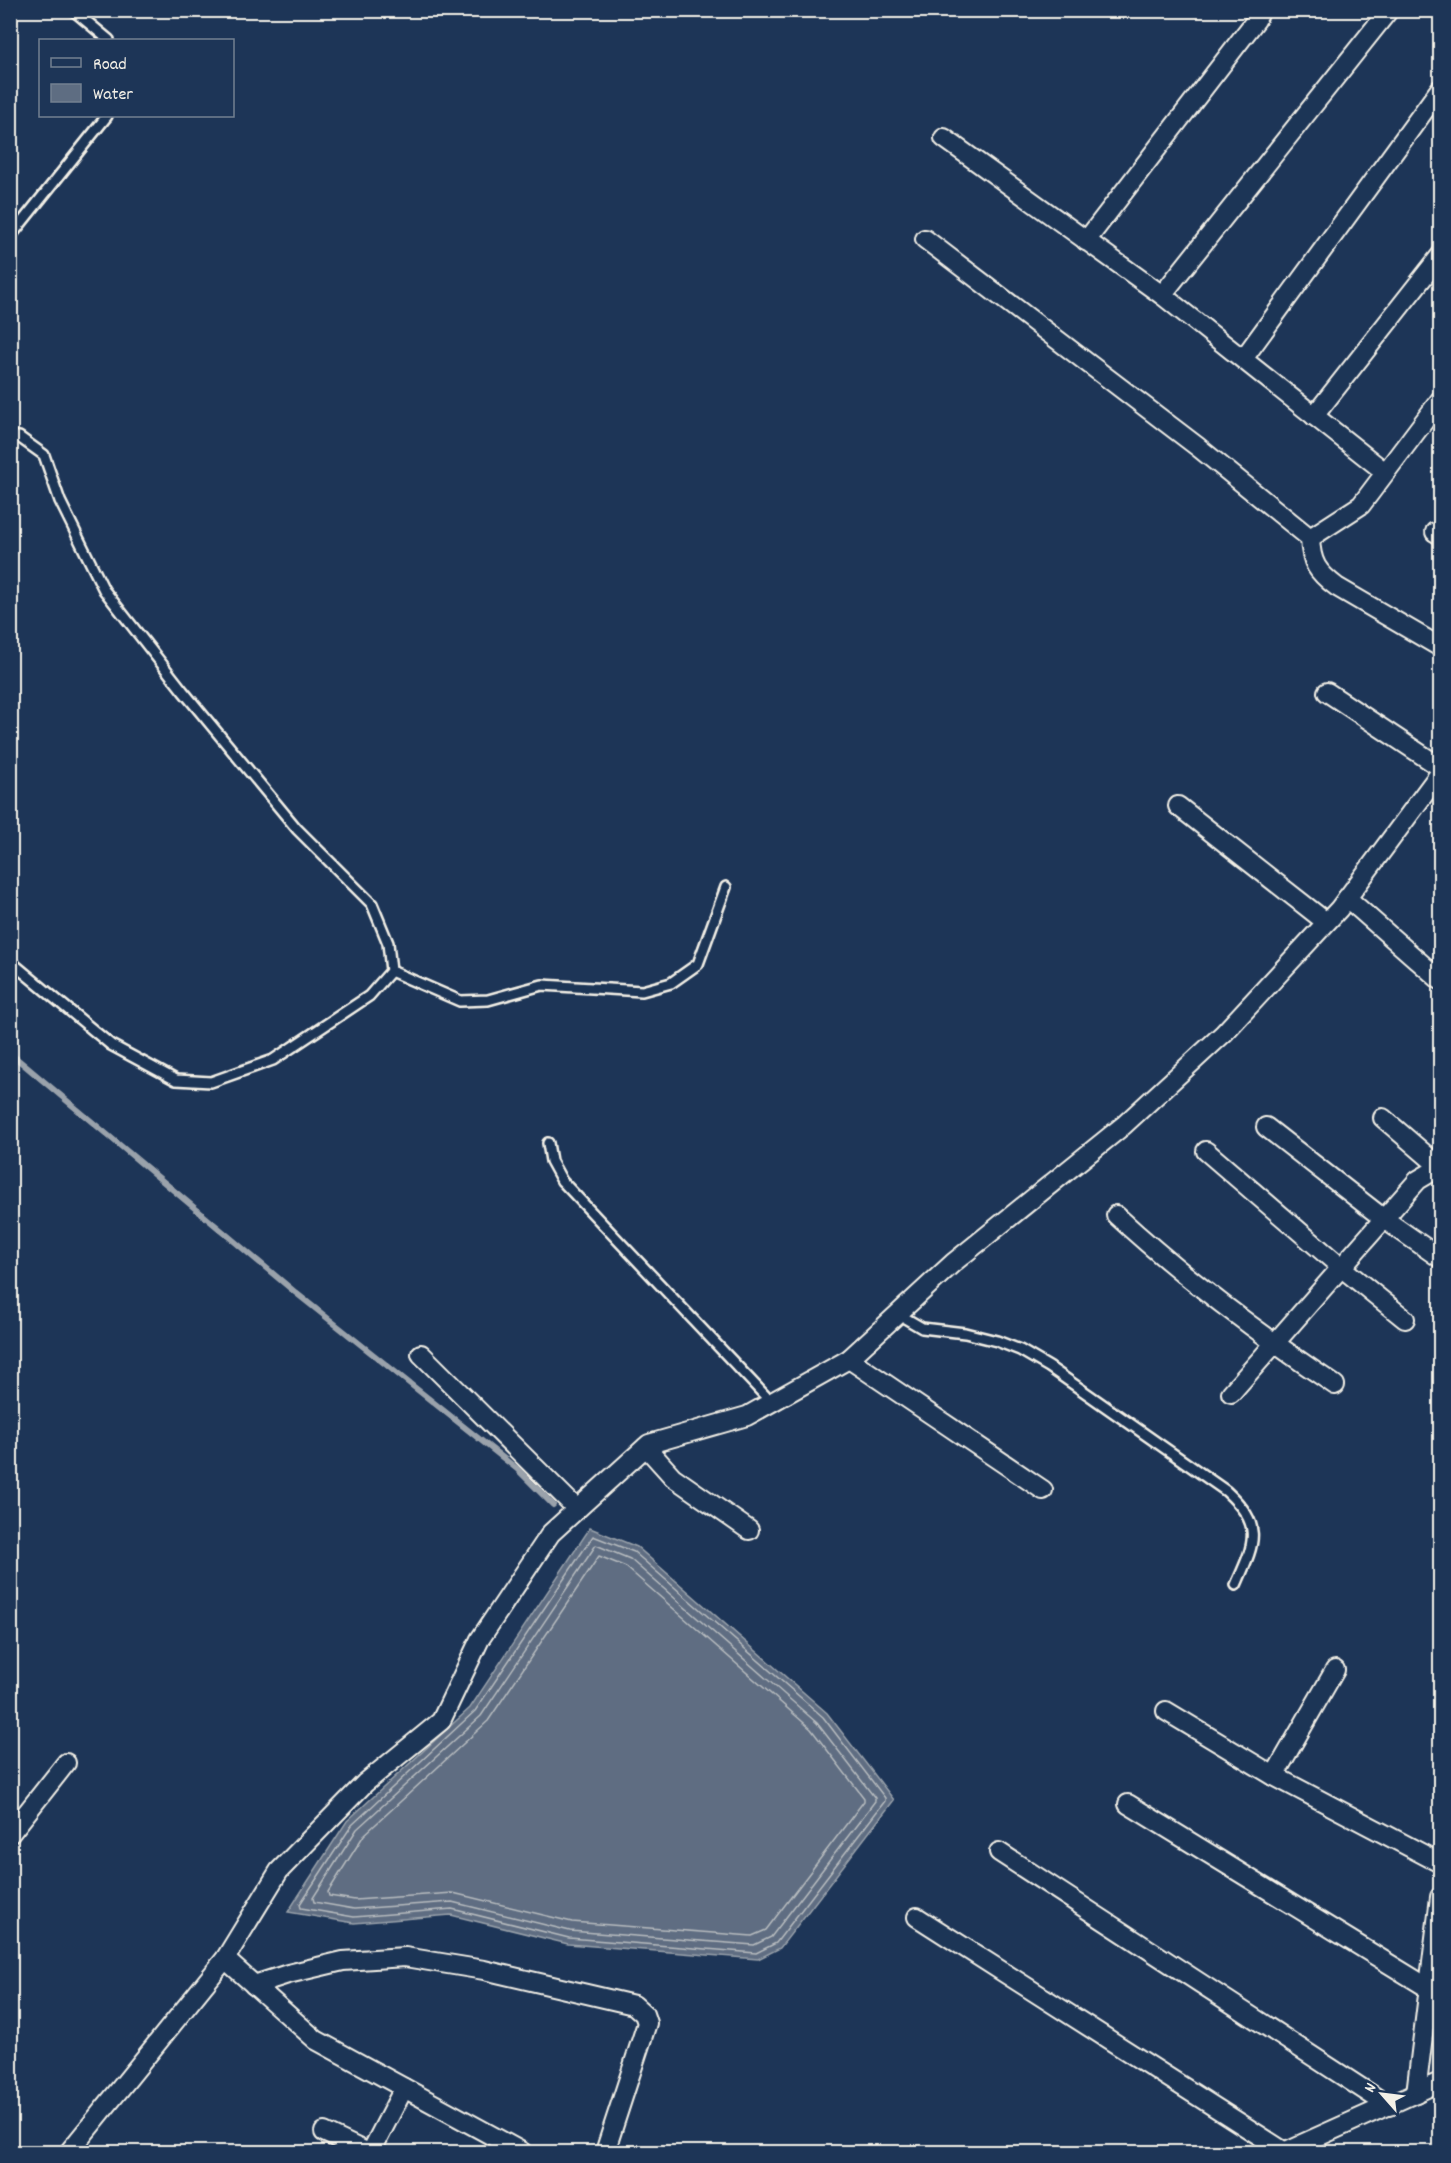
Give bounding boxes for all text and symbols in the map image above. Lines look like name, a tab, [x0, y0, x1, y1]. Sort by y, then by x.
legend	[39, 39, 234, 117]
text: Road	[93, 53, 127, 78]
text: Water	[93, 83, 133, 108]
north arrow	[1352, 2064, 1412, 2124]
text: N	[1359, 2079, 1383, 2097]

